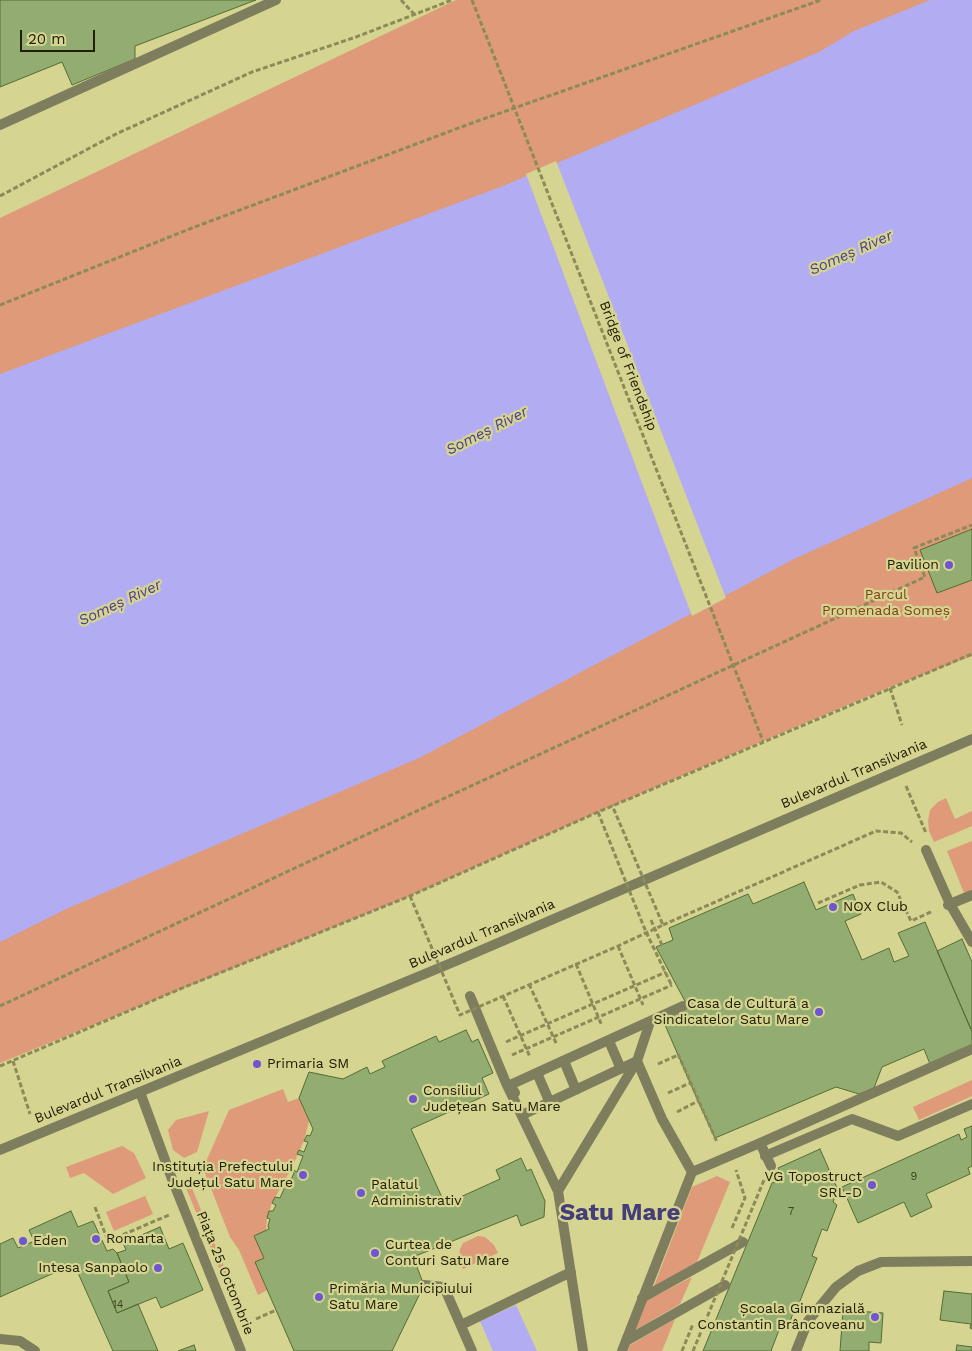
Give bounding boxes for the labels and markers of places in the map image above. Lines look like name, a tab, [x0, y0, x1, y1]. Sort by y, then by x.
place label: Pavilion	[887, 557, 939, 573]
marker: Pavilion	[943, 559, 955, 571]
place label: NOX Club	[843, 899, 908, 915]
marker: NOX Club	[827, 901, 839, 913]
place label: Casa de Cultură a Sindicatelor Satu Mare	[653, 996, 809, 1028]
marker: Casa de Cultură a Sindicatelor Satu Mare	[813, 1006, 825, 1018]
place label: Primaria SM	[267, 1056, 349, 1072]
marker: Primaria SM	[251, 1058, 263, 1070]
place label: Consiliul Județean Satu Mare	[423, 1083, 561, 1116]
marker: Consiliul Județean Satu Mare	[407, 1093, 419, 1105]
place label: Instituția Prefectului Județul Satu Mare	[152, 1159, 293, 1192]
marker: Instituția Prefectului Județul Satu Mare	[297, 1169, 309, 1181]
place label: VG Topostruct SRL-D	[764, 1169, 862, 1202]
place label: Palatul Administrativ	[371, 1177, 462, 1210]
marker: VG Topostruct SRL-D	[866, 1179, 878, 1191]
marker: Palatul Administrativ	[355, 1187, 367, 1199]
place label: Romarta	[106, 1231, 164, 1247]
place label: Eden	[33, 1233, 67, 1249]
marker: Romarta	[90, 1233, 102, 1245]
marker: Eden	[17, 1235, 29, 1247]
place label: Curtea de Conturi Satu Mare	[385, 1237, 509, 1270]
marker: Curtea de Conturi Satu Mare	[369, 1247, 381, 1259]
place label: Intesa Sanpaolo	[38, 1260, 148, 1276]
marker: Intesa Sanpaolo	[152, 1262, 164, 1274]
place label: Primăria Municipiului Satu Mare	[329, 1281, 473, 1314]
marker: Primăria Municipiului Satu Mare	[313, 1291, 325, 1303]
place label: Școala Gimnazială Constantin Brâncoveanu	[697, 1301, 865, 1334]
marker: Școala Gimnazială Constantin Brâncoveanu	[869, 1311, 881, 1323]

